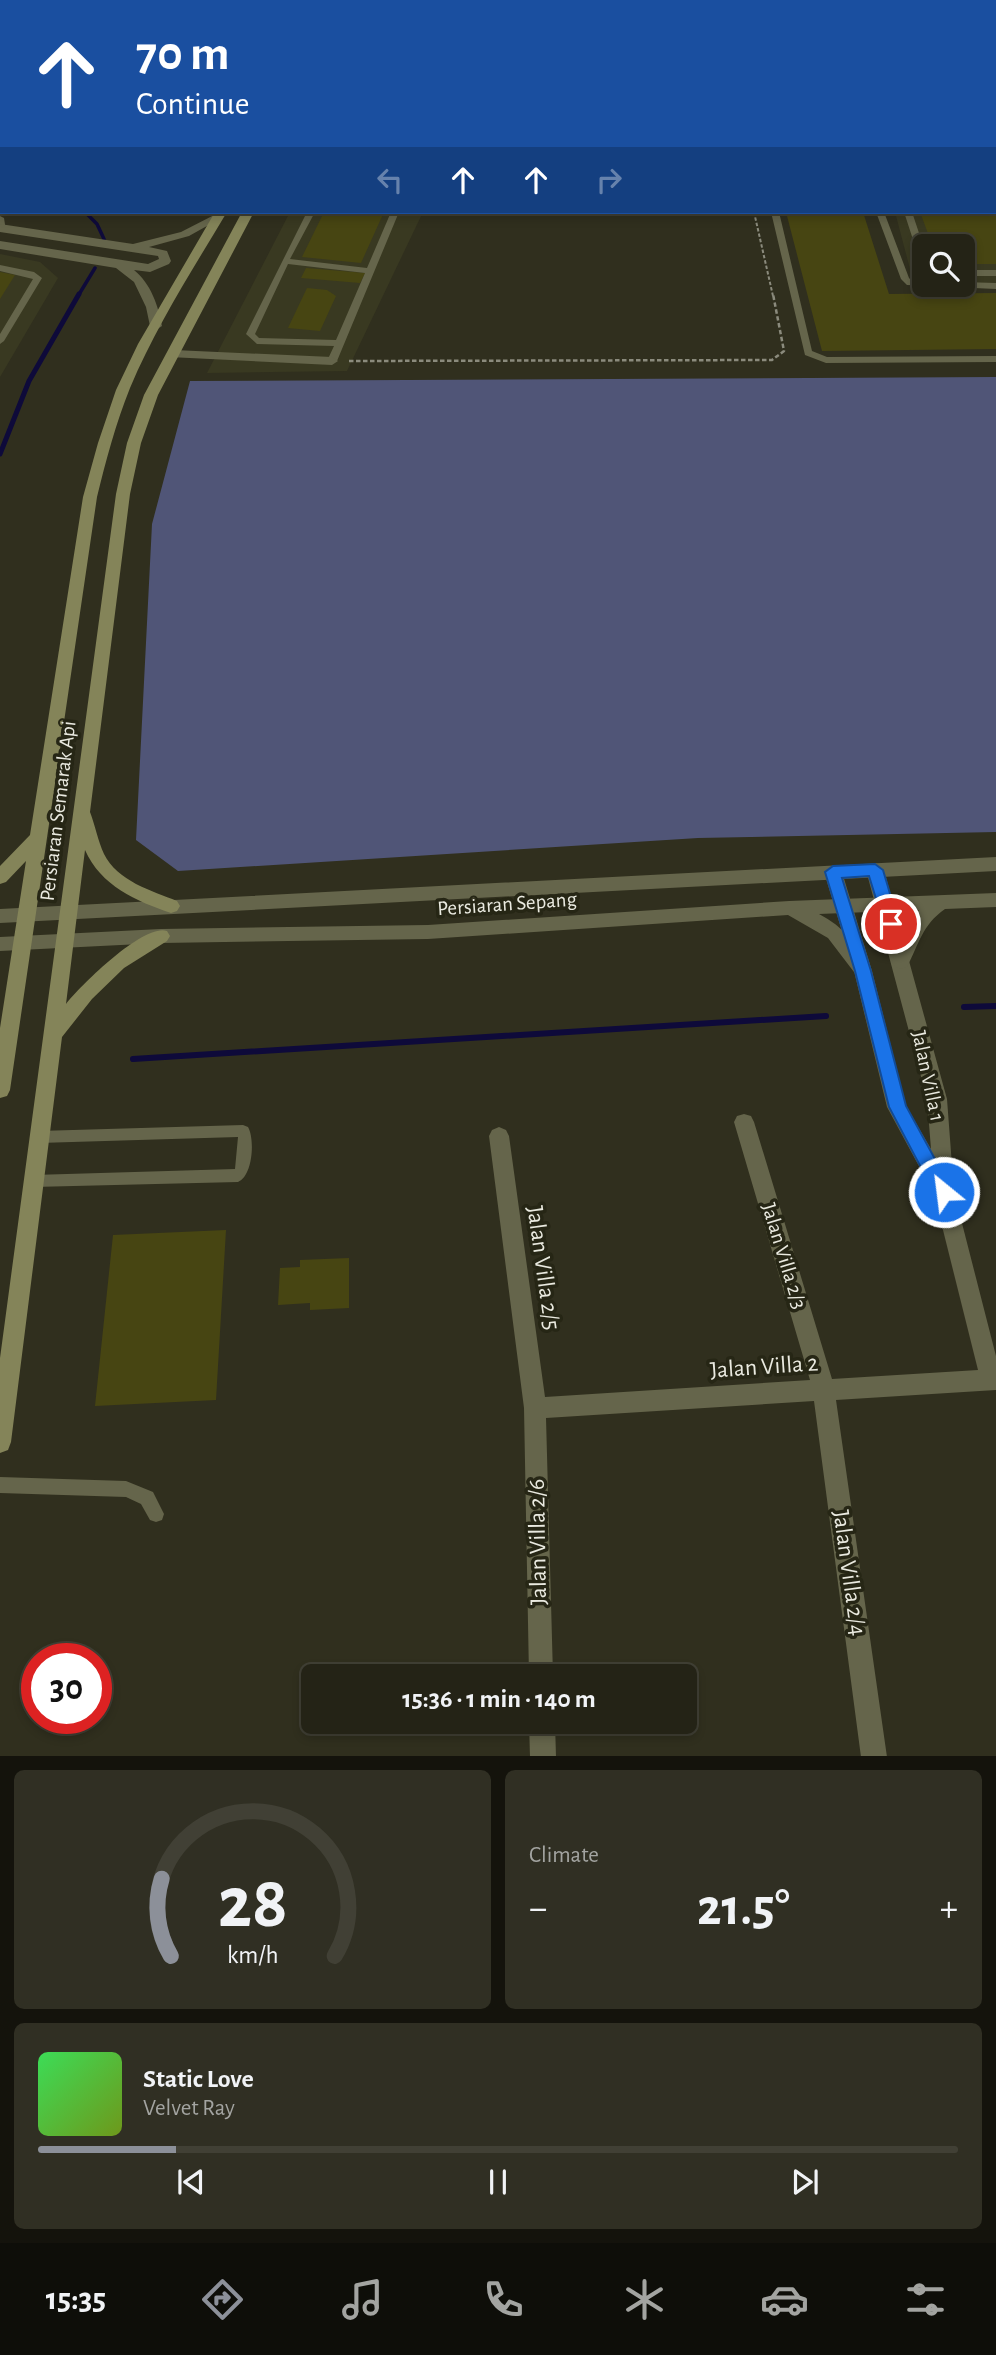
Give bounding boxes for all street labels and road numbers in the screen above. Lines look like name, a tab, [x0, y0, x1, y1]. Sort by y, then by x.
street label: Persiaran Semarak Api	[37, 720, 79, 902]
street label: Persiaran Sepang	[437, 889, 578, 919]
street label: Jalan Villa 1	[908, 1029, 948, 1123]
street label: Jalan Villa 2/3	[758, 1201, 810, 1311]
street label: Jalan Villa 2/5	[522, 1204, 564, 1332]
street label: Jalan Villa 2	[709, 1351, 819, 1383]
street label: Jalan Villa 2/6	[525, 1479, 551, 1605]
street label: Jalan Villa 2/4	[828, 1509, 870, 1637]

